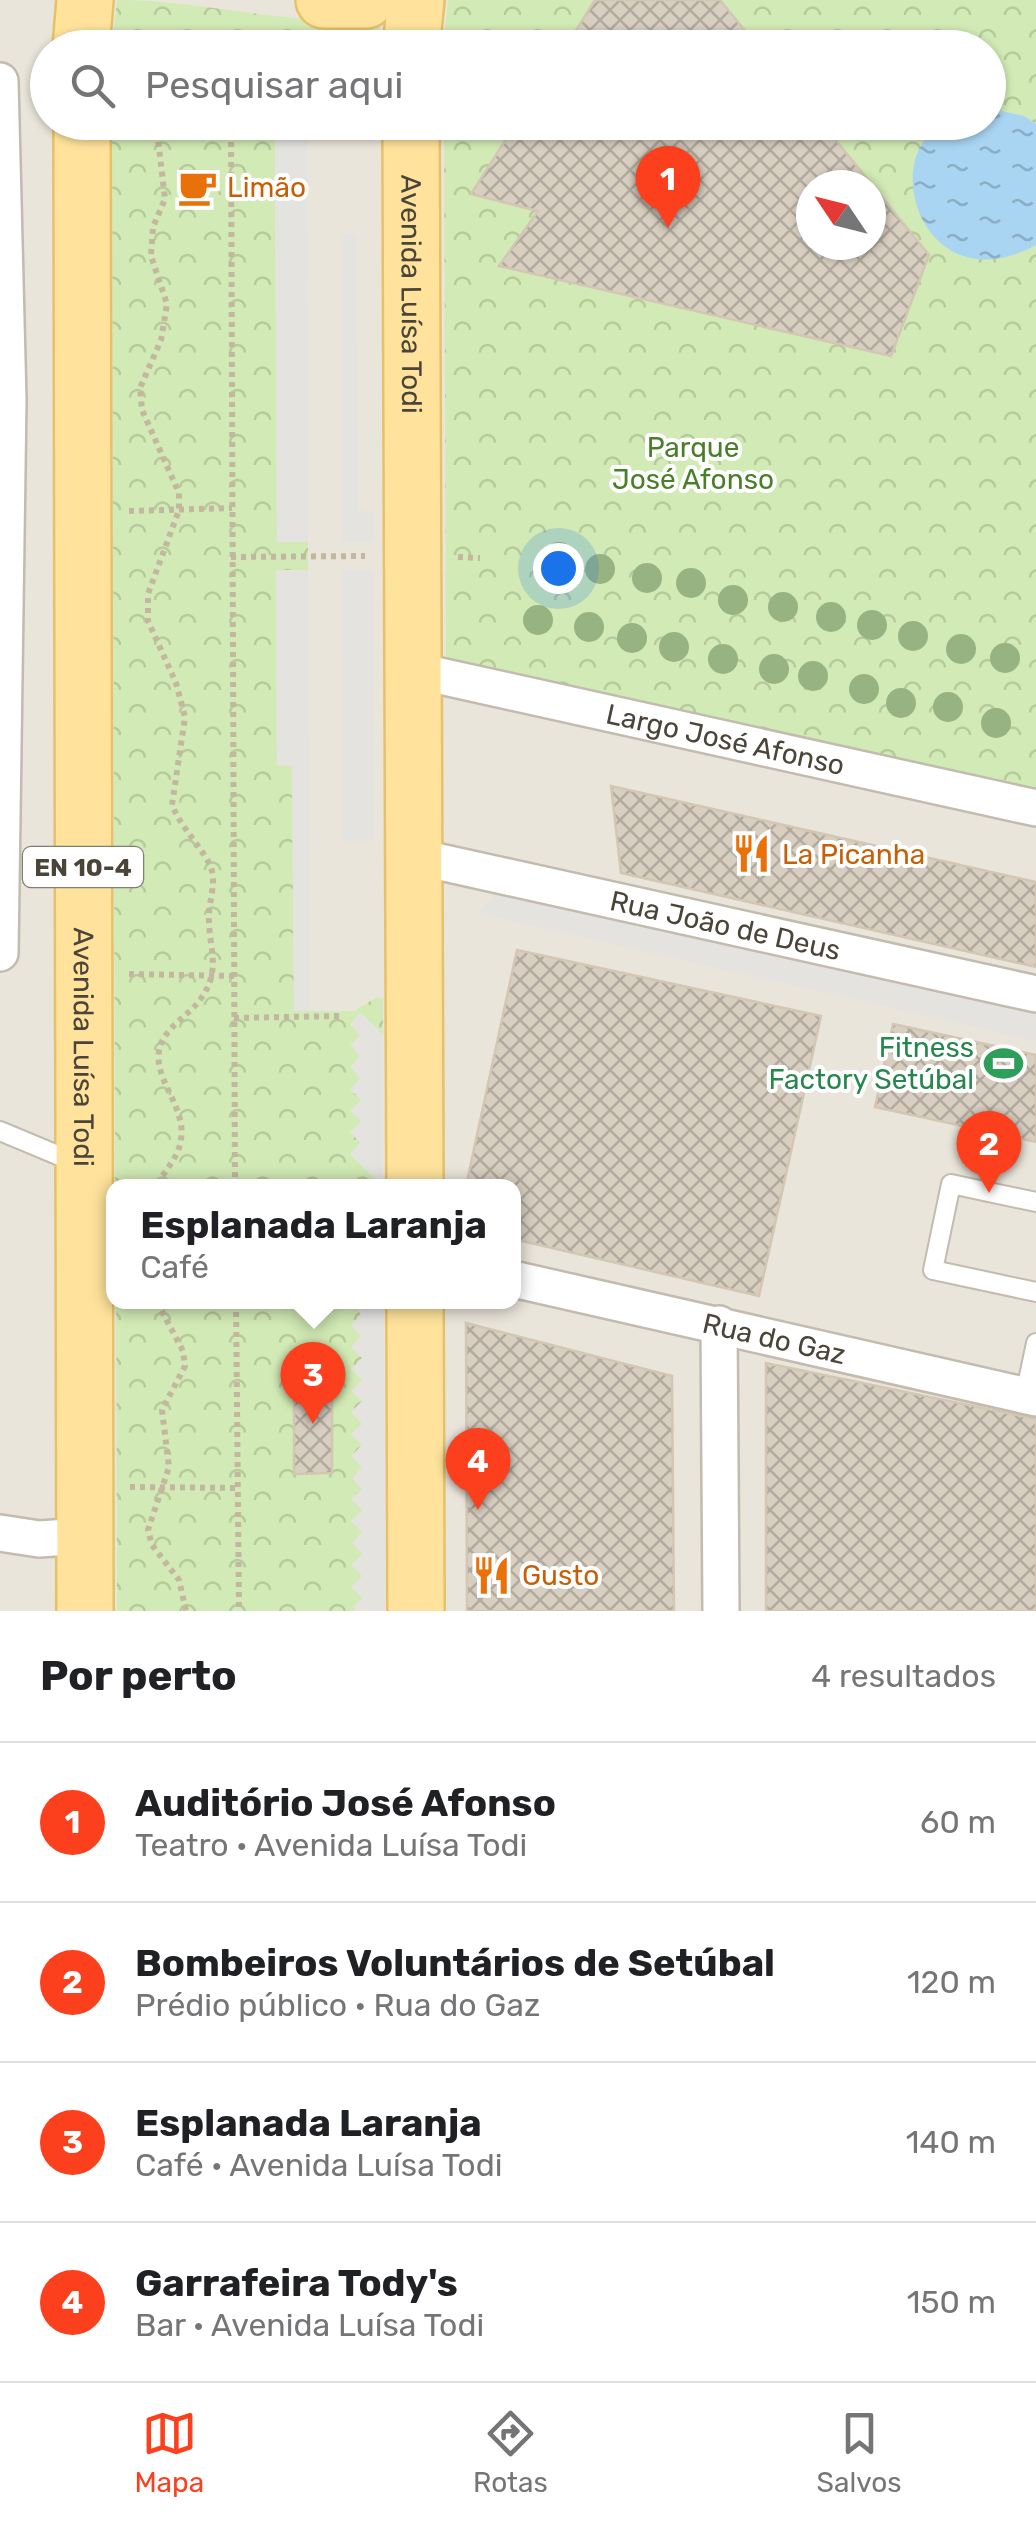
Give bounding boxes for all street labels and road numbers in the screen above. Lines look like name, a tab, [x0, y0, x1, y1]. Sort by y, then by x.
street label: Avenida Luísa Todi	[394, 174, 428, 414]
street label: Largo José Afonso	[603, 697, 848, 782]
road number: EN 10-4	[23, 847, 143, 887]
street label: Rua João de Deus	[607, 884, 844, 967]
street label: Avenida Luísa Todi	[67, 927, 100, 1167]
street label: Rua do Gaz	[699, 1307, 849, 1371]

